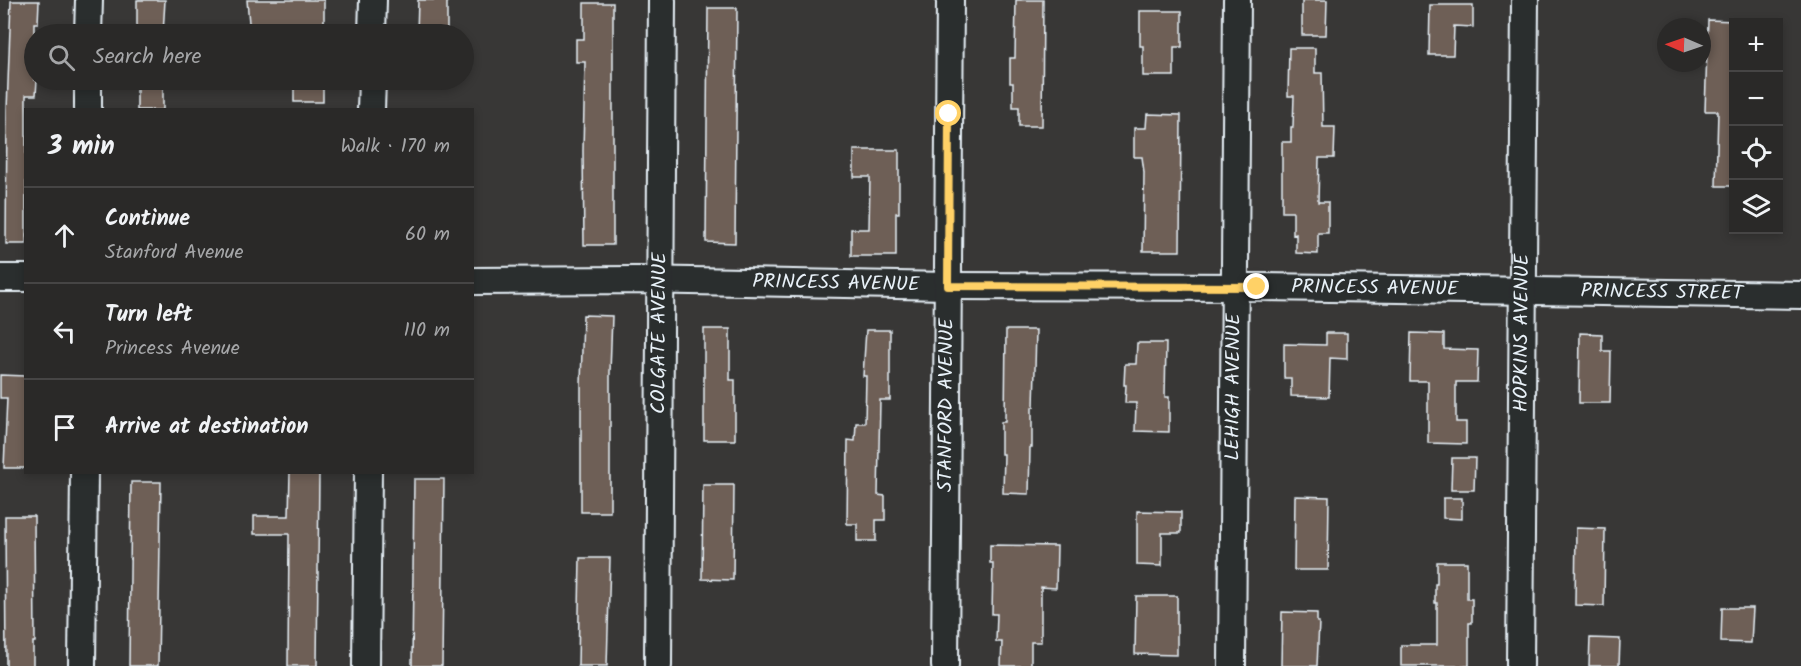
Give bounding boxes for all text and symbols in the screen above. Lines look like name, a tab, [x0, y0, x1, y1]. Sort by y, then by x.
north arrow	[1657, 18, 1711, 72]
map controls	[1729, 18, 1783, 234]
button: +	[1729, 18, 1783, 72]
search box	[24, 24, 474, 90]
text: Search here	[93, 40, 201, 75]
icon: search	[45, 41, 78, 74]
button: −	[1729, 72, 1783, 126]
route start	[935, 100, 961, 126]
text: 3 min	[48, 126, 115, 168]
button: locate	[1729, 126, 1783, 180]
text: Walk · 170 m	[340, 131, 450, 163]
button: layers	[1729, 180, 1783, 234]
text: Continue	[105, 202, 190, 237]
icon: ahead	[48, 219, 81, 252]
text: 60 m	[405, 219, 450, 251]
text: Stanford Avenue	[105, 237, 243, 269]
street label: COLGATE AVENUE	[644, 251, 676, 414]
street label: HOPKINS AVENUE	[1506, 252, 1539, 412]
street label: PRINCESS AVENUE	[752, 266, 921, 301]
street label: PRINCESS AVENUE	[1291, 271, 1460, 306]
route end	[1243, 273, 1269, 299]
street label: PRINCESS STREET	[1580, 276, 1746, 310]
text: Turn left	[105, 298, 192, 333]
street label: LEHIGH AVENUE	[1218, 312, 1251, 461]
icon: left	[48, 315, 81, 348]
text: 110 m	[404, 315, 450, 347]
street label: STANFORD AVENUE	[930, 317, 964, 492]
text: Princess Avenue	[105, 333, 240, 365]
text: Arrive at destination	[105, 410, 308, 445]
icon: arrive	[48, 411, 81, 444]

